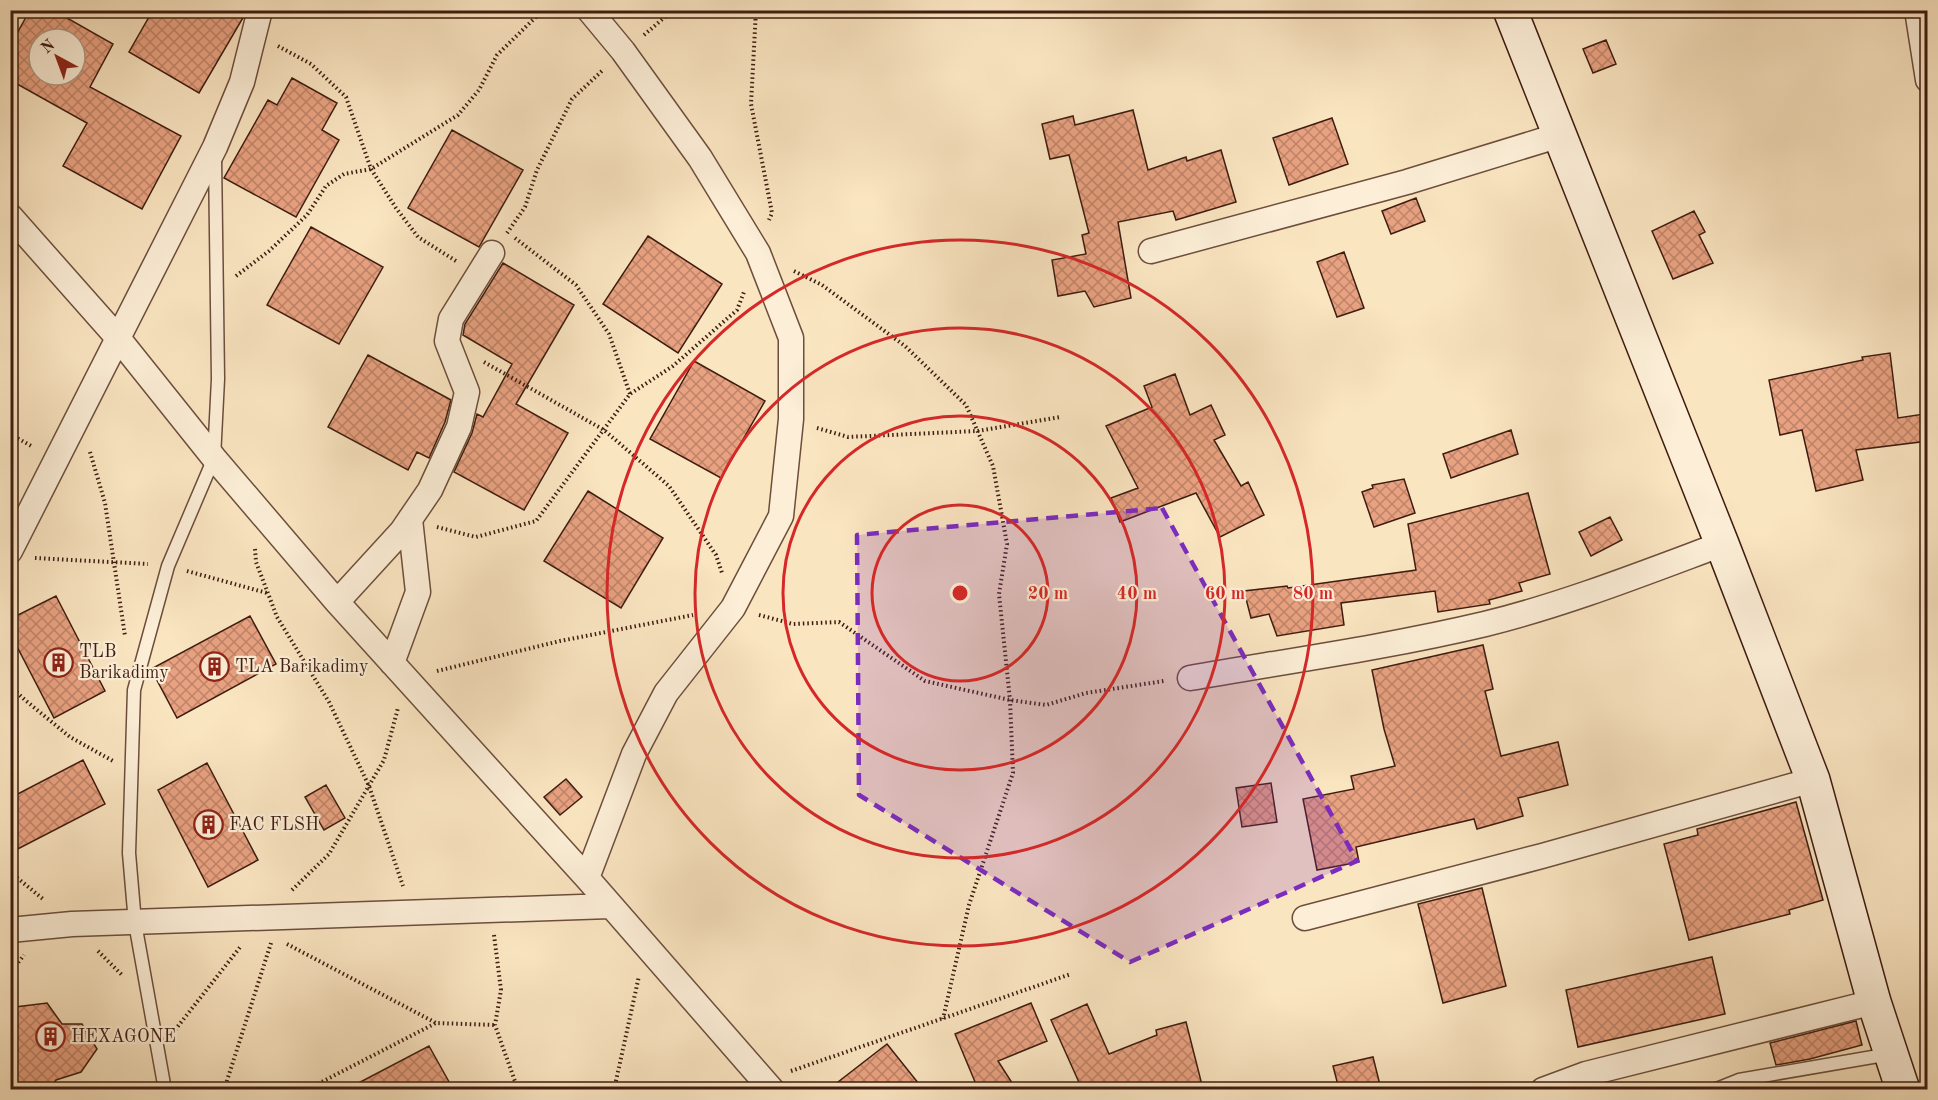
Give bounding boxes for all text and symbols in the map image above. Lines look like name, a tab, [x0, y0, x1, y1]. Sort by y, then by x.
north arrow	[27, 27, 87, 87]
text: N	[39, 37, 59, 57]
centre of rings	[950, 583, 970, 603]
text: 20 m	[1028, 585, 1068, 603]
text: 40 m	[1117, 585, 1157, 603]
text: 60 m	[1205, 585, 1245, 603]
text: 80 m	[1293, 585, 1333, 603]
place label: TLB Barikadimy	[79, 643, 169, 682]
building icon: TLB Barikadimy	[42, 646, 74, 678]
building icon: TLA Barikadimy	[198, 651, 230, 683]
place label: TLA Barikadimy	[235, 658, 369, 676]
building icon: FAC FLSH	[192, 809, 224, 841]
place label: FAC FLSH	[229, 816, 319, 834]
building icon: HEXAGONE	[34, 1021, 66, 1053]
place label: HEXAGONE	[71, 1028, 176, 1046]

